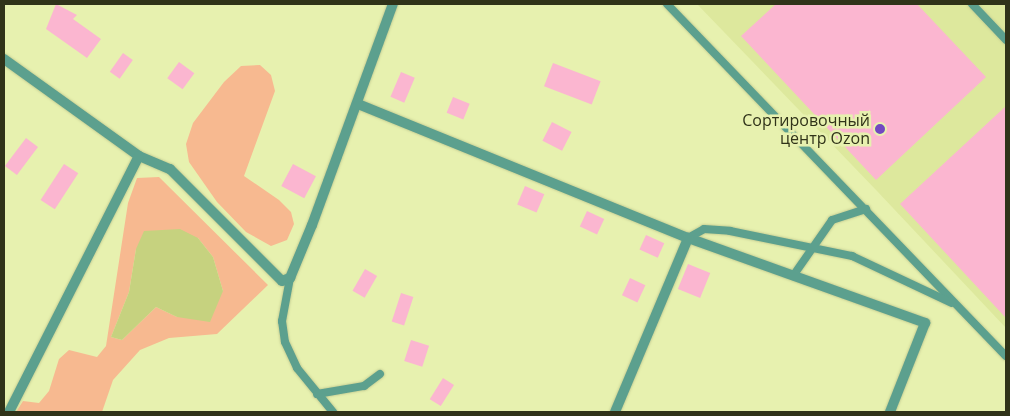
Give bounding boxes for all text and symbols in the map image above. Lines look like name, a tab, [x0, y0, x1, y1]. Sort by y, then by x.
place label: Сортировочный центр Ozon	[742, 110, 870, 148]
marker: Сортировочный центр Ozon	[874, 123, 886, 135]

